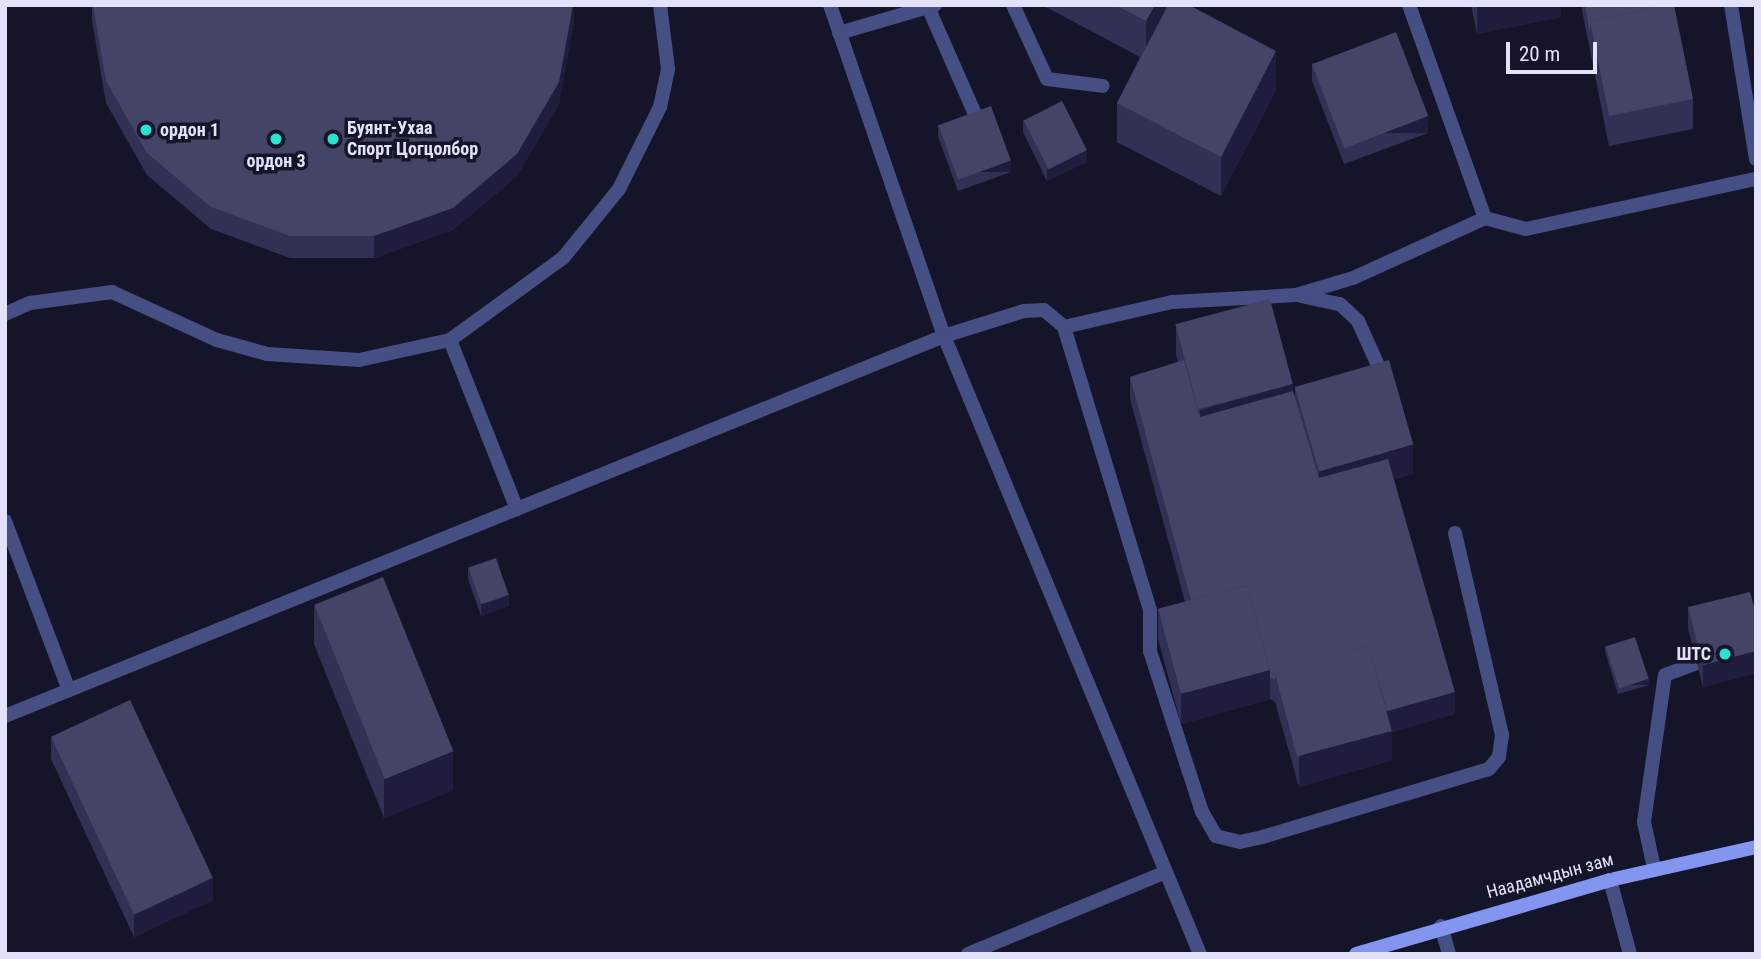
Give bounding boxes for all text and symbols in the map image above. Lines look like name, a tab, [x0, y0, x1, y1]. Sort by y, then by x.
scale bar	[1509, 28, 1600, 72]
text: 20 m	[1519, 42, 1560, 66]
place label: Буянт-Ухаа Спорт Цогцолбор	[347, 118, 478, 160]
place label: ордон 1	[160, 119, 219, 141]
marker: ордон 1	[138, 122, 154, 138]
marker: ордон 3	[268, 131, 284, 147]
marker: Буянт-Ухаа Спорт Цогцолбор	[325, 131, 341, 147]
place label: ордон 3	[246, 150, 306, 172]
place label: ШТС	[1677, 643, 1711, 665]
marker: ШТС	[1717, 646, 1733, 662]
street label: Наадамчдын зам	[1484, 849, 1616, 903]

